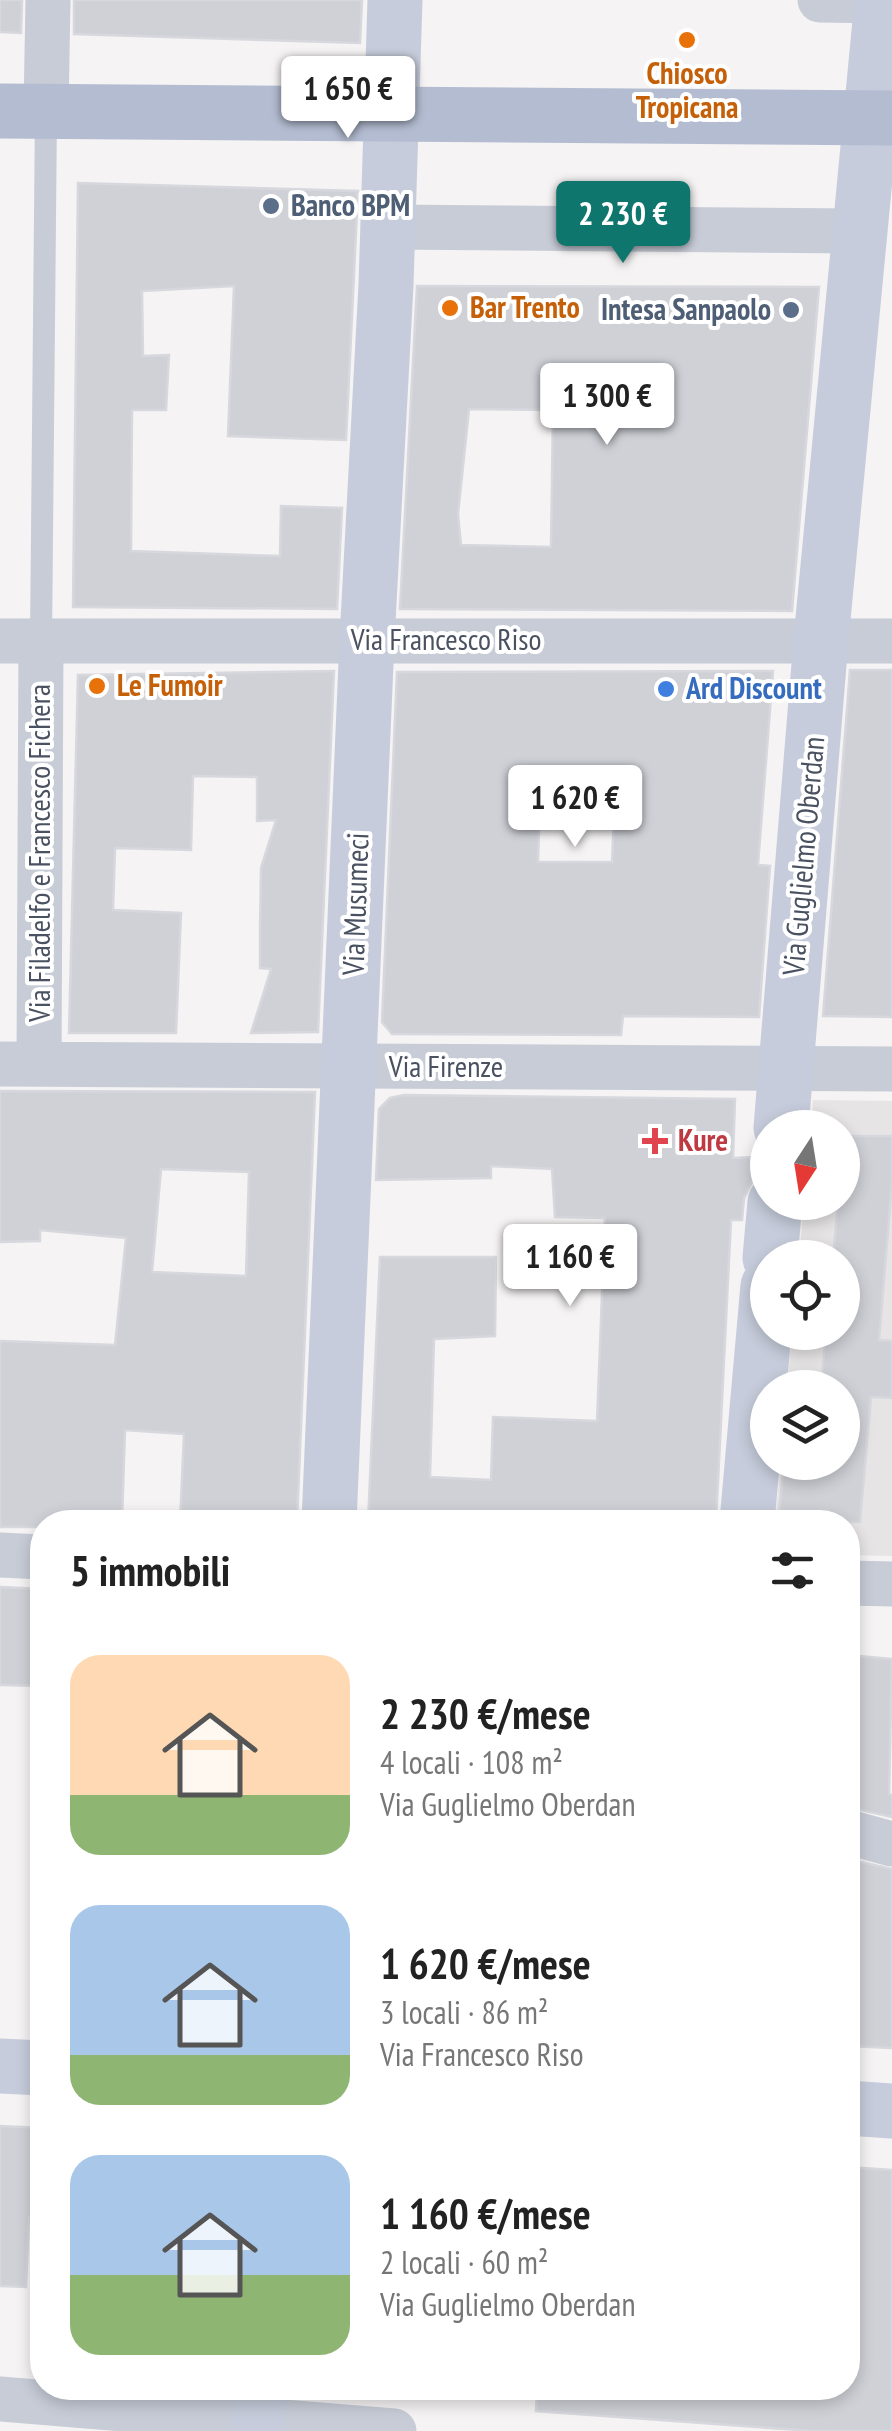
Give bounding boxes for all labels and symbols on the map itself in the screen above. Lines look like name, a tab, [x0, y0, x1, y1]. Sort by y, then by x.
marker: Chiosco Tropicana	[676, 29, 698, 51]
place label: Chiosco Tropicana	[636, 53, 738, 126]
pin: 1 650 €	[256, 56, 440, 141]
pin: 2 230 €	[531, 181, 715, 266]
place label: Banco BPM	[291, 185, 410, 224]
marker: Banco BPM	[260, 195, 282, 217]
place label: Bar Trento	[470, 287, 580, 326]
place label: Intesa Sanpaolo	[601, 289, 771, 328]
marker: Bar Trento	[439, 297, 461, 319]
marker: Intesa Sanpaolo	[780, 299, 802, 321]
pin: 1 300 €	[515, 363, 699, 448]
street label: Via Francesco Riso	[350, 619, 541, 658]
place label: Le Fumoir	[117, 665, 223, 704]
place label: Ard Discount	[685, 668, 822, 707]
marker: Le Fumoir	[86, 675, 108, 697]
marker: Ard Discount	[655, 678, 677, 700]
street label: Via Filadelfo e Francesco Fichera	[19, 684, 58, 1023]
street label: Via Guglielmo Oberdan	[773, 735, 832, 978]
pin: 1 620 €	[483, 765, 667, 850]
street label: Via Musumeci	[332, 832, 376, 977]
street label: Via Firenze	[388, 1046, 503, 1085]
north arrow	[750, 1110, 860, 1220]
place label: Kure	[678, 1120, 728, 1159]
marker: Kure	[642, 1128, 668, 1154]
pin: 1 160 €	[478, 1224, 662, 1309]

